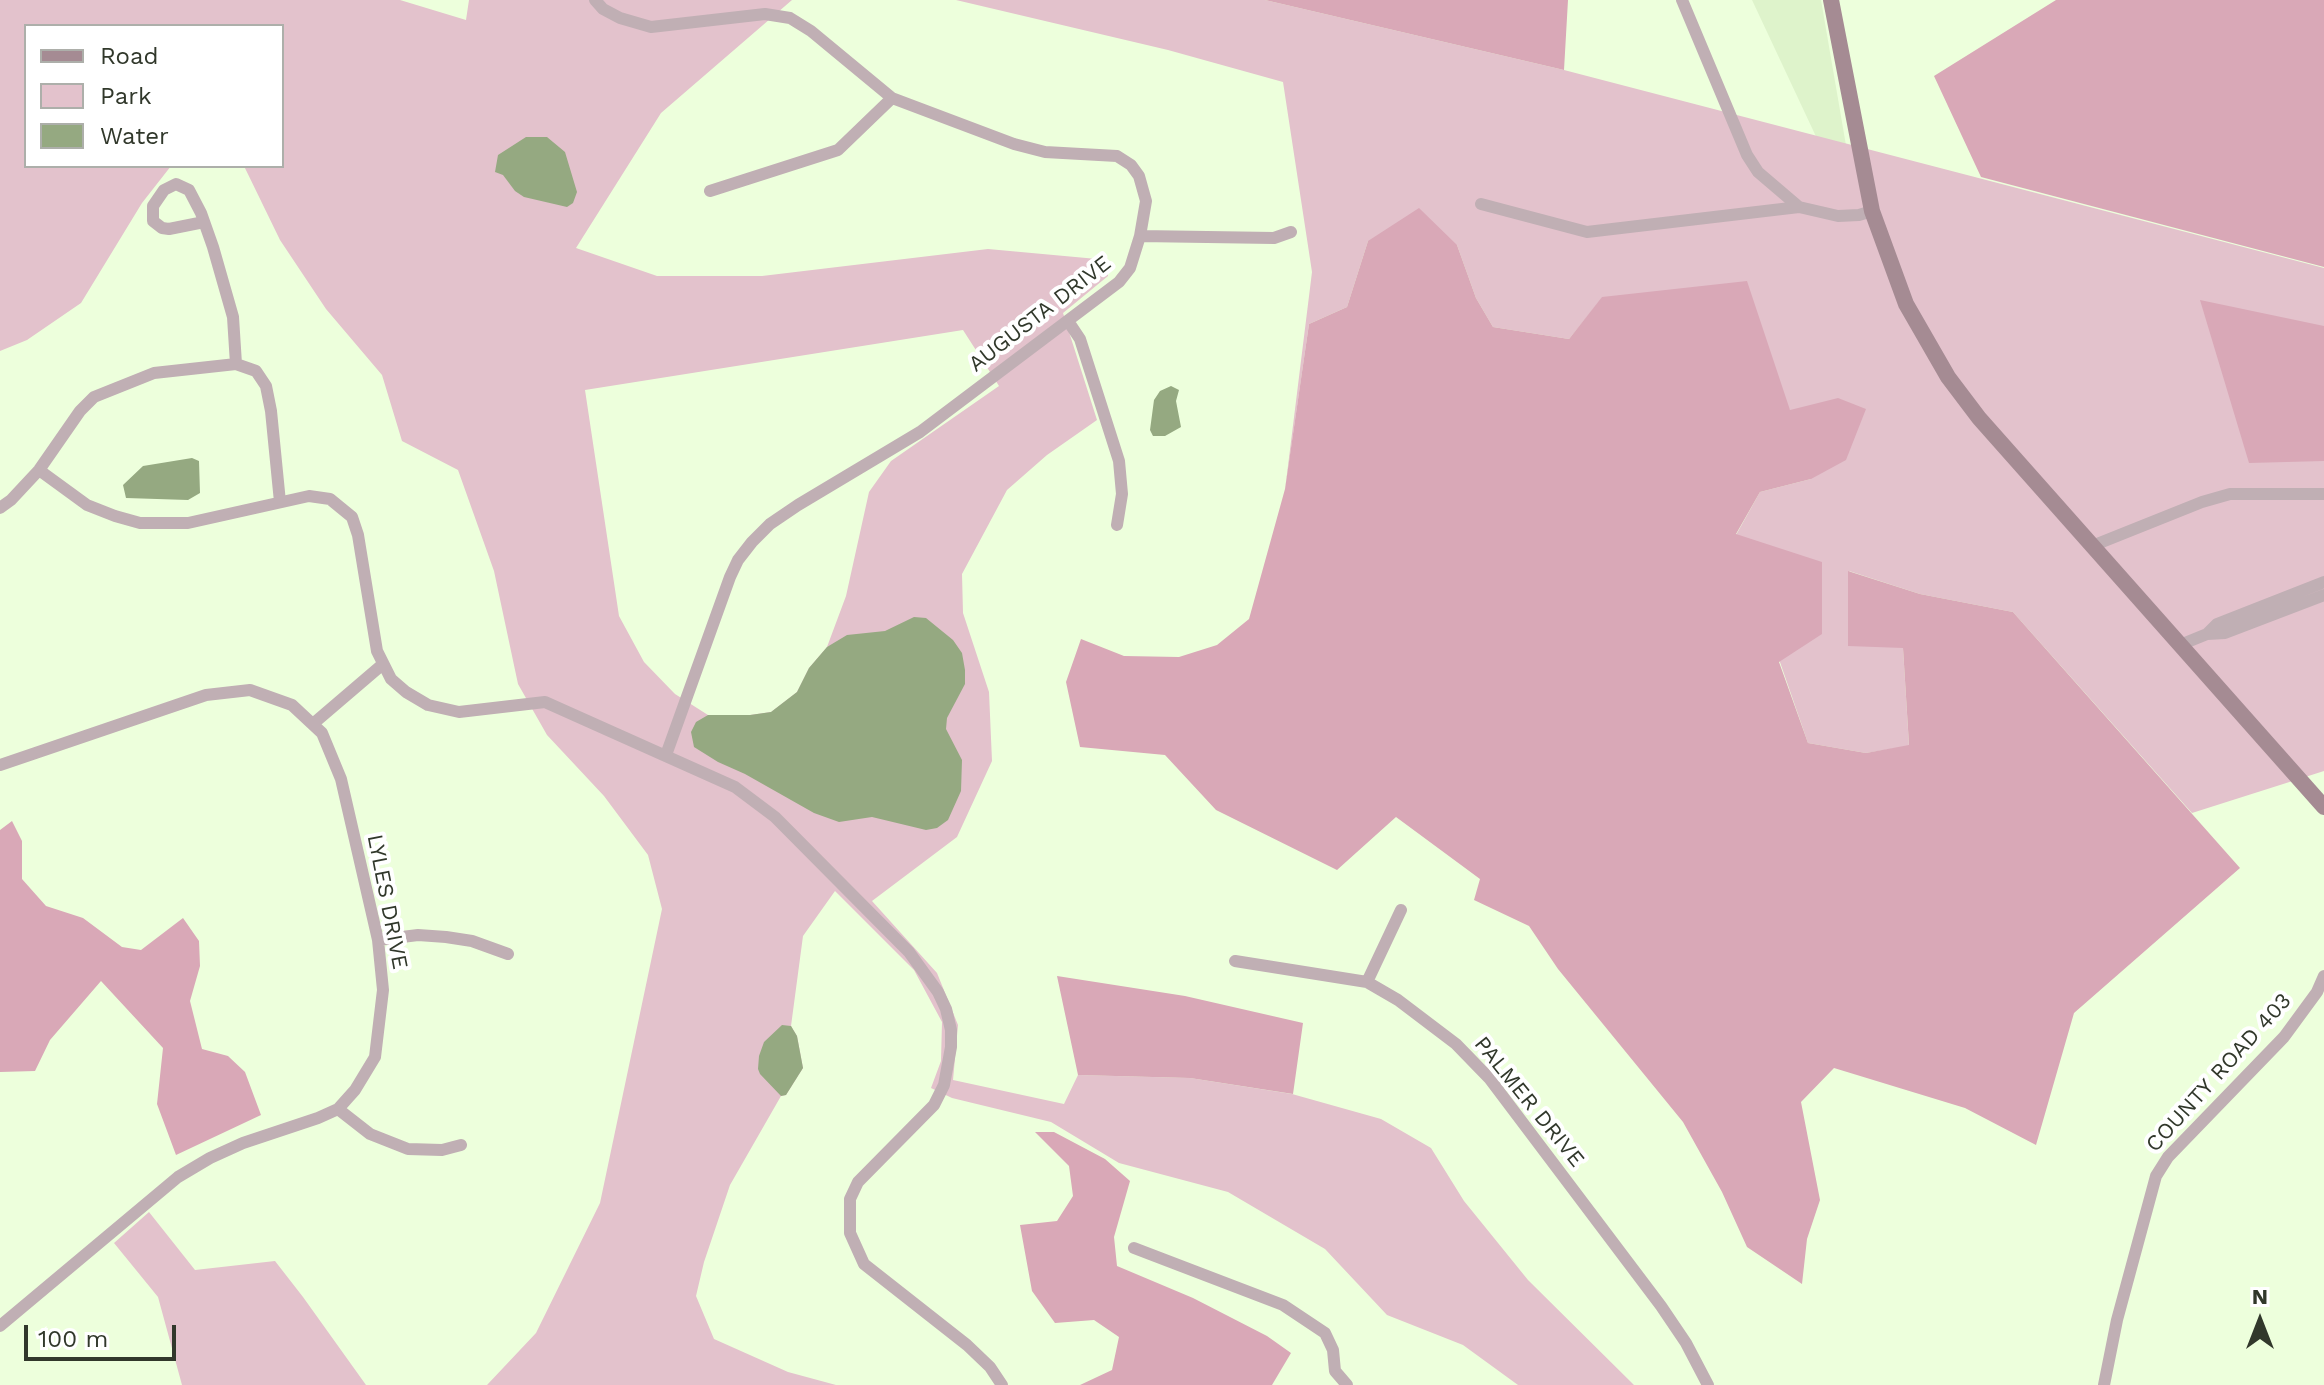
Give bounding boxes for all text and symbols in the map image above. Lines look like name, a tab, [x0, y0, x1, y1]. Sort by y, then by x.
legend	[24, 24, 284, 168]
text: Road	[100, 42, 159, 70]
text: Park	[100, 82, 152, 110]
text: Water	[100, 122, 169, 150]
street label: AUGUSTA DRIVE	[964, 250, 1116, 378]
street label: LYLES DRIVE	[361, 832, 413, 972]
street label: COUNTY ROAD 403	[2141, 988, 2297, 1158]
street label: PALMER DRIVE	[1468, 1031, 1590, 1173]
north arrow	[2220, 1281, 2300, 1361]
text: N	[2252, 1284, 2268, 1309]
scale bar	[28, 1309, 180, 1359]
text: 100 m	[38, 1325, 108, 1353]

